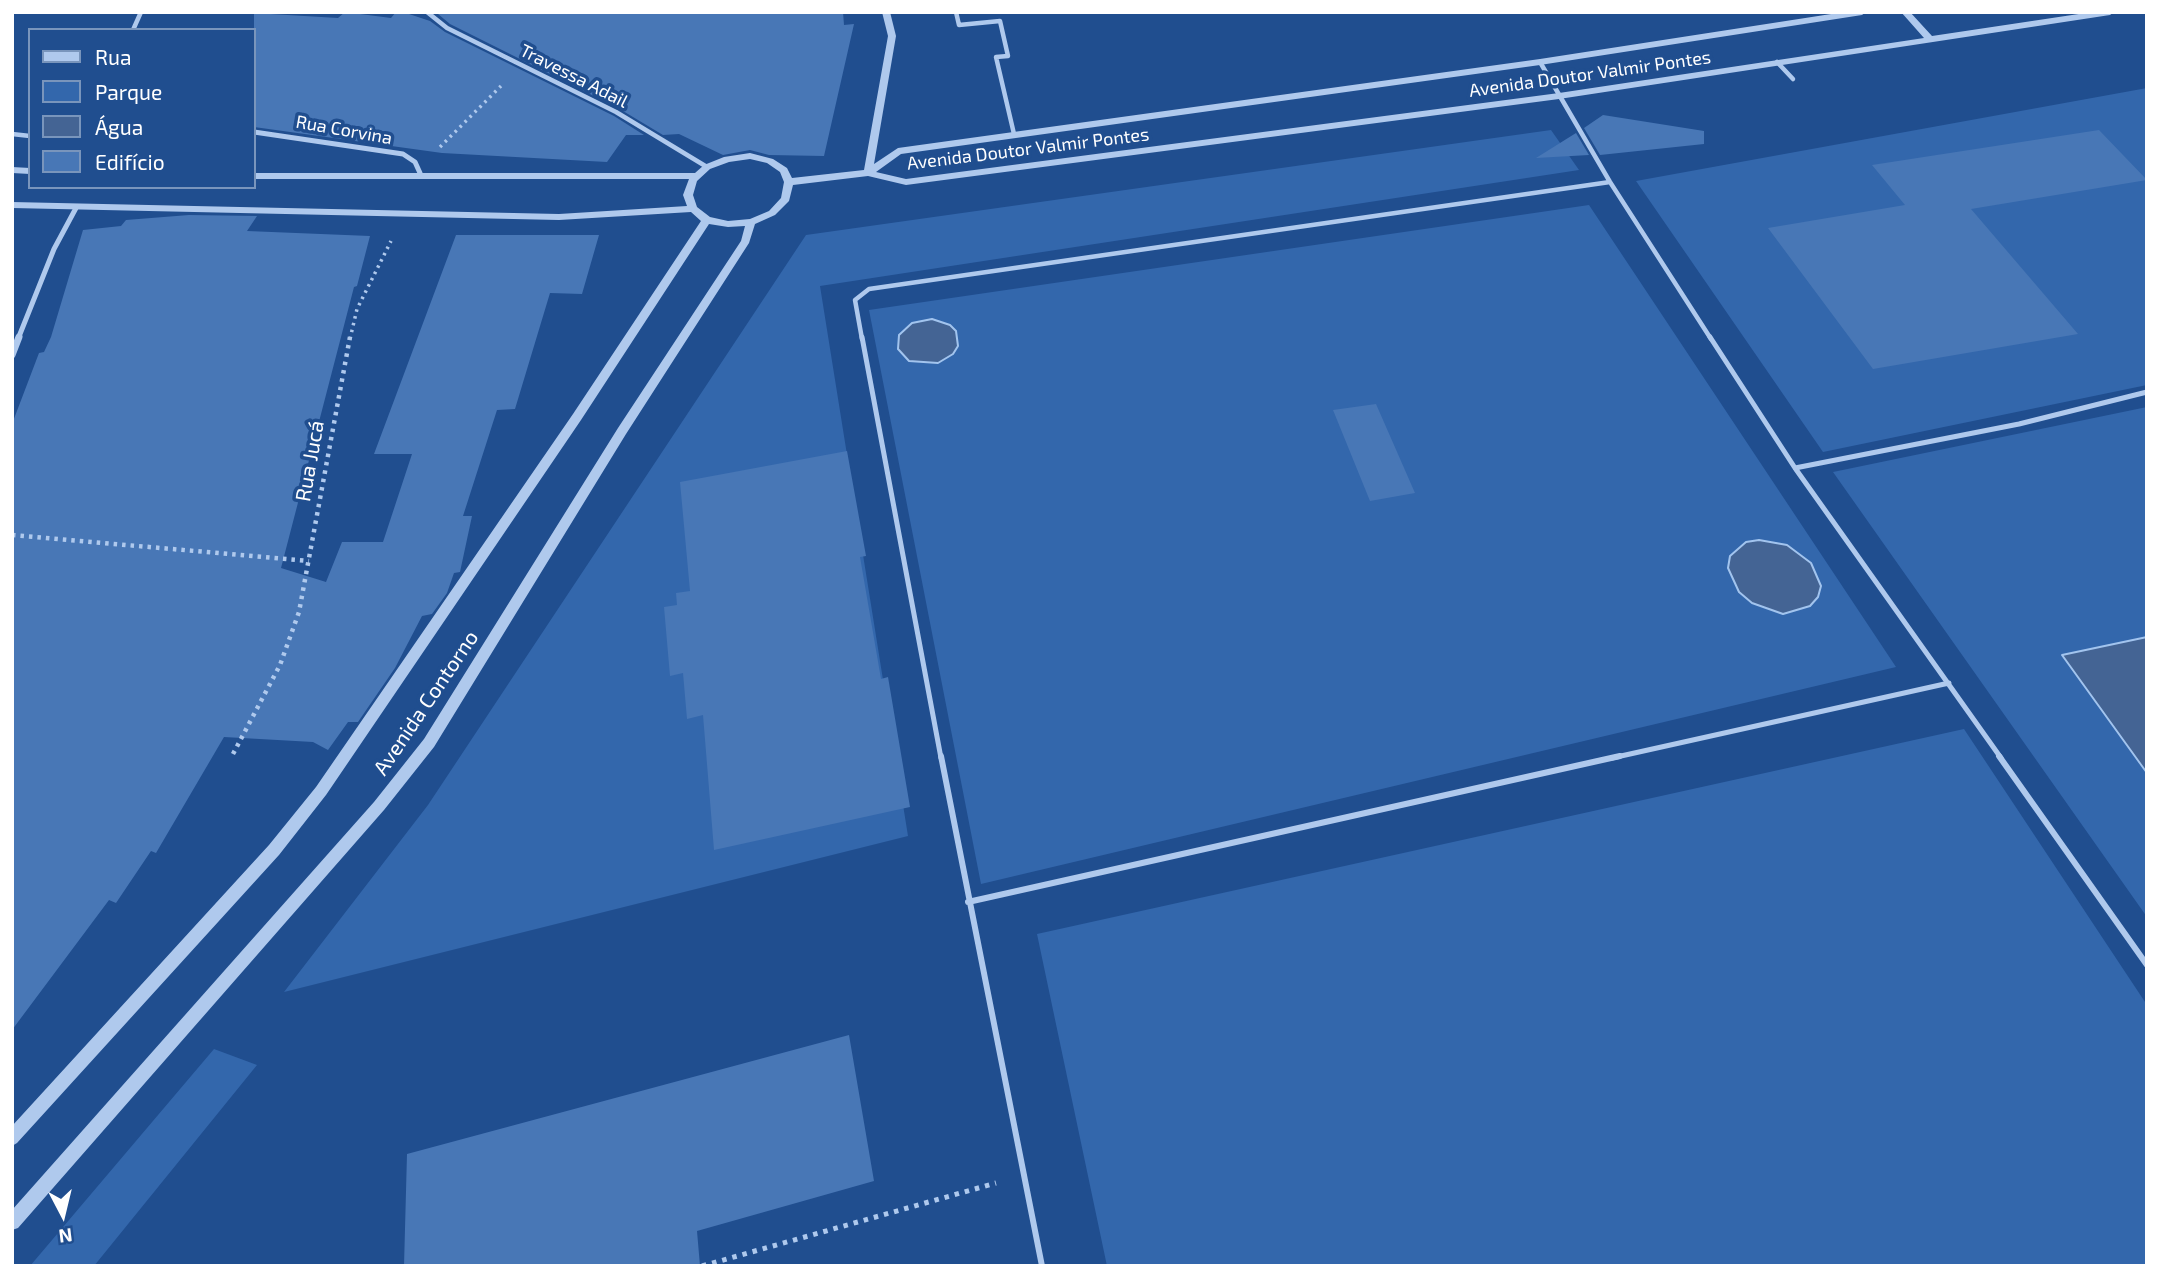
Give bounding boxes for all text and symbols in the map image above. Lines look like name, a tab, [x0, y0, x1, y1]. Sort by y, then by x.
legend	[28, 28, 256, 189]
street label: Travessa Adail	[516, 40, 632, 112]
text: Rua	[95, 44, 131, 69]
street label: Avenida Doutor Valmir Pontes	[1468, 46, 1712, 102]
text: Parque	[95, 79, 162, 104]
street label: Rua Corvina	[294, 111, 394, 149]
text: Água	[95, 114, 143, 139]
street label: Avenida Doutor Valmir Pontes	[906, 123, 1150, 175]
text: Edifício	[95, 149, 165, 174]
street label: Rua Jucá	[290, 418, 330, 504]
street label: Avenida Contorno	[368, 626, 484, 780]
north arrow	[28, 1180, 98, 1250]
text: N	[57, 1224, 74, 1249]

